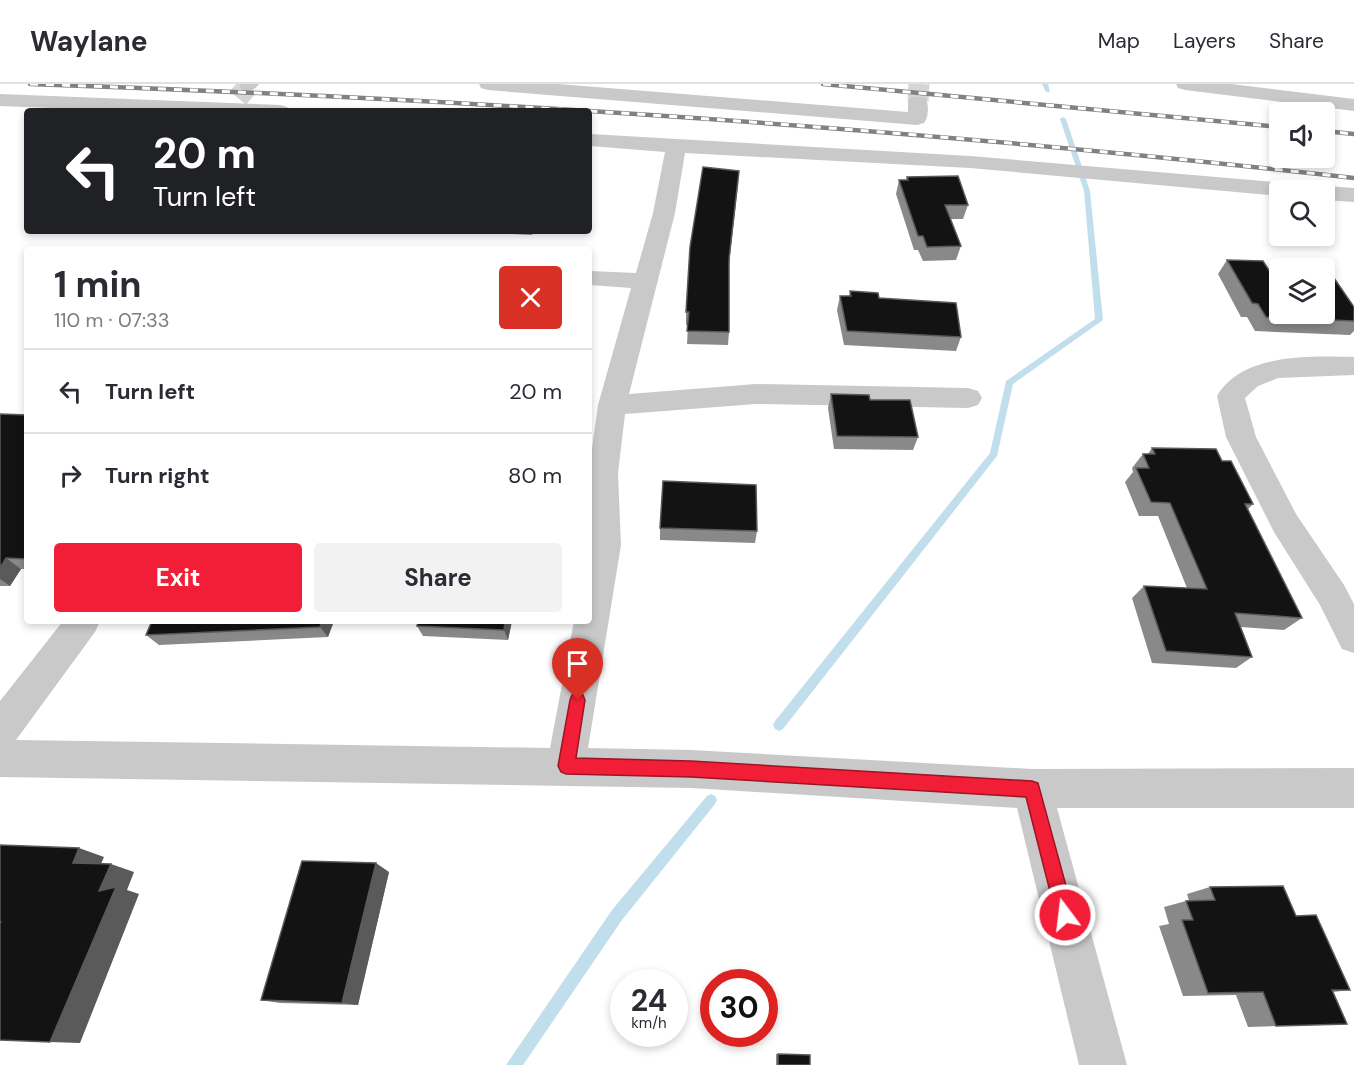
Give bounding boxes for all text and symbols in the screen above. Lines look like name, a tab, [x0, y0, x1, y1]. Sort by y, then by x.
text: Waylane	[30, 23, 148, 60]
text: Map	[1098, 27, 1140, 55]
text: Layers	[1173, 27, 1236, 55]
text: Share	[1269, 27, 1324, 55]
map controls	[1269, 102, 1335, 324]
button: sound	[1269, 102, 1335, 168]
text: 20 m	[153, 126, 256, 181]
icon: left	[54, 132, 132, 210]
text: Turn left	[153, 179, 256, 214]
button: search	[1269, 180, 1335, 246]
button: layers	[1269, 258, 1335, 324]
text: 1 min	[54, 261, 142, 308]
button: close	[499, 266, 562, 329]
text: 110 m · 07:33	[54, 307, 170, 333]
icon: left	[54, 375, 87, 408]
text: Turn left	[105, 377, 195, 406]
text: 20 m	[509, 377, 562, 406]
icon: right	[54, 459, 87, 492]
text: Turn right	[105, 461, 210, 490]
text: 80 m	[508, 461, 562, 490]
button: Exit	[54, 543, 302, 612]
button: Share	[314, 543, 562, 612]
pin	[552, 638, 603, 700]
icon: arrive	[561, 647, 594, 680]
position arrow	[1033, 883, 1097, 947]
speed limit sign: 30	[700, 969, 778, 1047]
text: 24	[631, 981, 667, 1020]
text: km/h	[631, 1013, 667, 1033]

